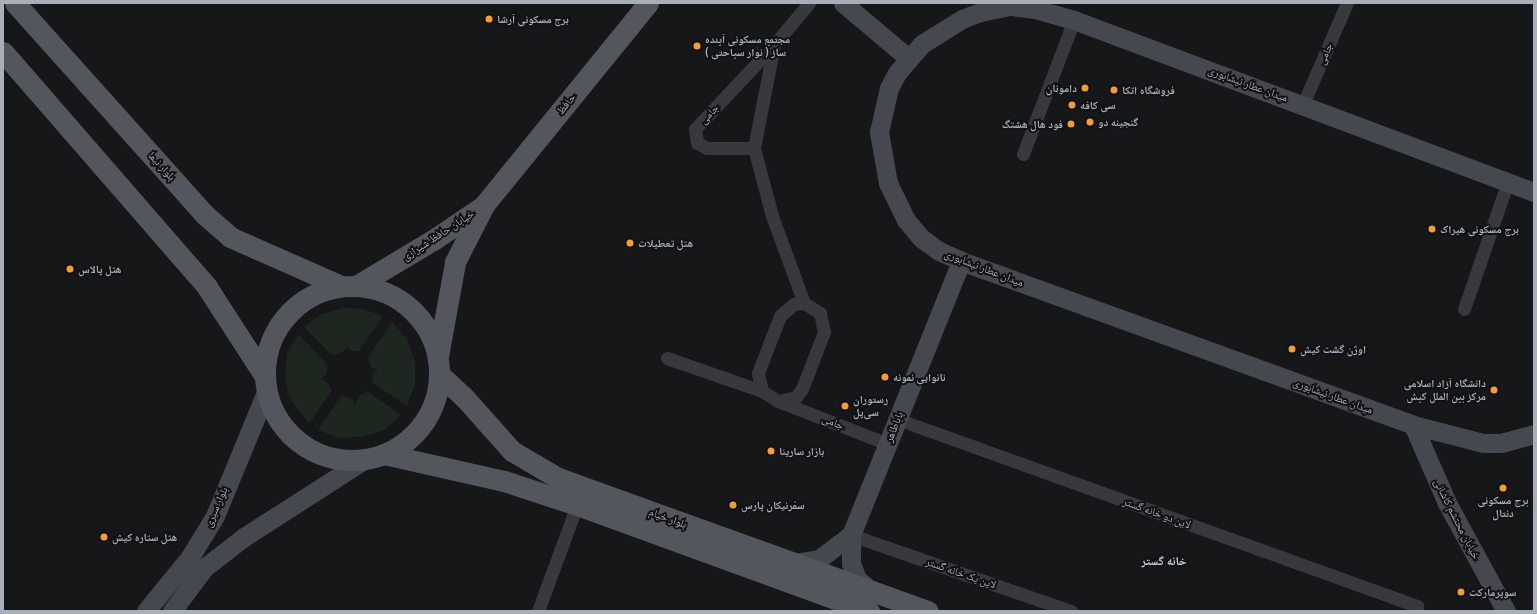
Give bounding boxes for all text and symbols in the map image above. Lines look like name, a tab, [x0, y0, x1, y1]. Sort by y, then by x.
place label: برج مسکونی آرشا	[497, 12, 569, 26]
marker: برج مسکونی آرشا	[484, 14, 494, 24]
place label: مجتمع مسکونی آینده ساز ( نوار سیاحتی )	[705, 33, 790, 59]
marker: مجتمع مسکونی آینده ساز ( نوار سیاحتی )	[692, 41, 702, 51]
street label: جامی	[1315, 41, 1335, 67]
street label: میدان عطار نیشابوری	[1206, 63, 1290, 105]
place label: دامونان	[1046, 81, 1077, 95]
marker: دامونان	[1080, 83, 1090, 93]
place label: فروشگاه اتکا	[1122, 83, 1175, 97]
marker: فروشگاه اتکا	[1109, 85, 1119, 95]
street label: حافظ	[554, 91, 578, 117]
place label: سی کافه	[1080, 98, 1116, 112]
marker: سی کافه	[1067, 100, 1077, 110]
street label: جامی	[697, 101, 721, 127]
place label: گنجینه دو	[1098, 115, 1138, 129]
place label: فود هال هشتگ	[1002, 117, 1063, 131]
marker: گنجینه دو	[1085, 117, 1095, 127]
marker: فود هال هشتگ	[1066, 119, 1076, 129]
street label: بلوار نیما	[146, 149, 178, 183]
street label: خیابان حافظ شیرازی	[400, 207, 476, 263]
place label: برج مسکونی هیراک	[1440, 222, 1519, 236]
marker: برج مسکونی هیراک	[1427, 224, 1437, 234]
place label: هتل تعطیلات	[638, 236, 693, 250]
marker: هتل تعطیلات	[625, 238, 635, 248]
street label: میدان عطار نیشابوری	[942, 247, 1026, 289]
place label: هتل پالاس	[78, 262, 122, 276]
marker: هتل پالاس	[65, 264, 75, 274]
place label: اوژن گشت كيش	[1300, 342, 1366, 356]
marker: اوژن گشت كيش	[1287, 344, 1297, 354]
place label: نانوایی نمونه	[893, 370, 946, 384]
marker: نانوایی نمونه	[880, 372, 890, 382]
street label: میدان عطار نیشابوری	[1291, 375, 1375, 417]
place label: دانشگاه آزاد اسلامی مرکز بین الملل کیش	[1404, 377, 1486, 403]
marker: دانشگاه آزاد اسلامی مرکز بین الملل کیش	[1489, 385, 1499, 395]
place label: رستوران سی‌پل	[853, 393, 888, 419]
marker: رستوران سی‌پل	[840, 401, 850, 411]
street label: باباطاهر	[882, 410, 906, 444]
street label: جامی	[820, 412, 846, 432]
place label: بازار سارینا	[779, 444, 824, 458]
marker: بازار سارینا	[766, 446, 776, 456]
street label: خیابان محتشم کاشانی	[1431, 477, 1483, 561]
marker: برج مسکونی دنتال	[1498, 483, 1508, 493]
street label: بلوار سیری	[201, 485, 231, 529]
place label: برج مسکونی دنتال	[1477, 494, 1529, 520]
street label: لاین دو خانه گستر	[1121, 495, 1193, 531]
place label: سفرنیکان پارس	[741, 498, 805, 512]
marker: سفرنیکان پارس	[728, 500, 738, 510]
street label: بلوار خیام	[647, 505, 689, 531]
place label: هتل ستاره کیش	[112, 530, 177, 544]
marker: هتل ستاره کیش	[99, 532, 109, 542]
district label: خانه گستر	[1141, 554, 1187, 568]
street label: لاین یک خانه گستر	[924, 555, 998, 591]
place label: سوپرمارکت	[1469, 585, 1517, 599]
marker: سوپرمارکت	[1456, 587, 1466, 597]

